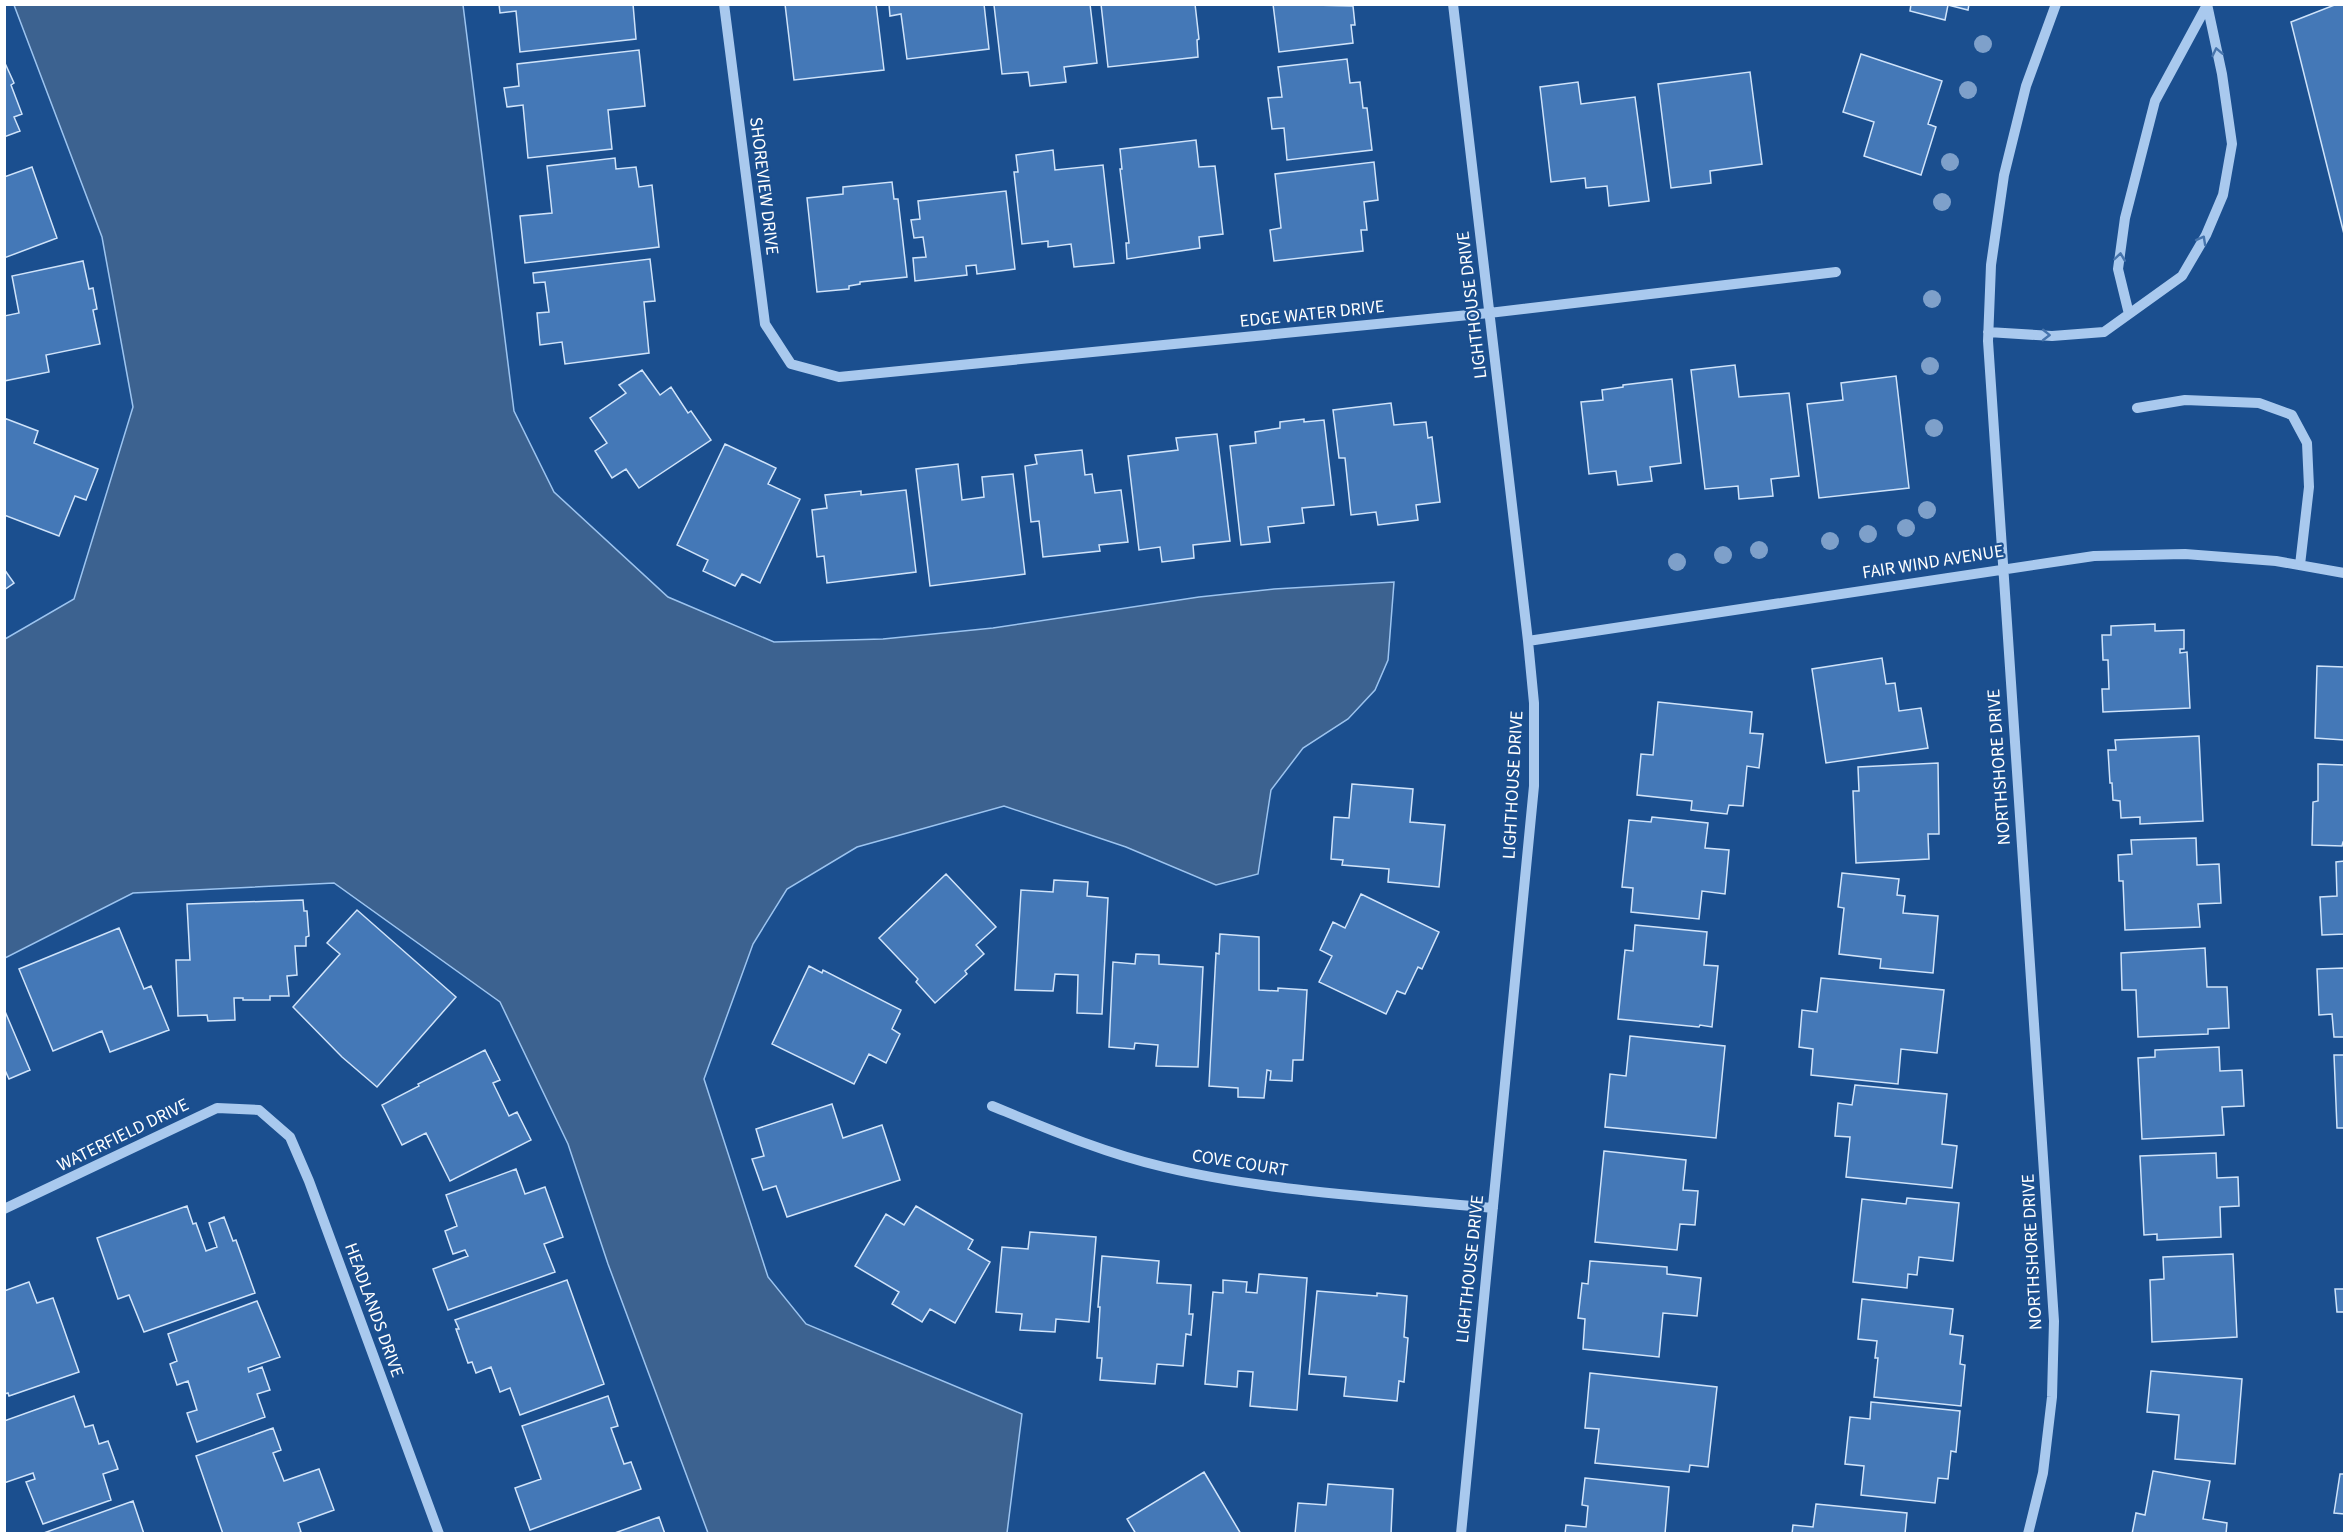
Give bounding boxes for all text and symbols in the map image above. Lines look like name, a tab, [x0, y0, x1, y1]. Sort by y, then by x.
one-way arrow	[2211, 47, 2224, 57]
street label: SHOREVIEW DRIVE	[743, 115, 785, 257]
street label: LIGHTHOUSE DRIVE	[1451, 230, 1493, 380]
one-way arrow	[2195, 236, 2207, 246]
one-way arrow	[2114, 252, 2126, 262]
street label: EDGE WATER DRIVE	[1238, 294, 1386, 334]
one-way arrow	[2042, 329, 2051, 341]
street label: FAIR WIND AVENUE	[1861, 538, 2005, 586]
street label: NORTHSHORE DRIVE	[1981, 688, 2017, 846]
street label: LIGHTHOUSE DRIVE	[1497, 710, 1529, 860]
street label: WATERFIELD DRIVE	[53, 1092, 193, 1178]
street label: COVE COURT	[1190, 1143, 1290, 1183]
street label: NORTHSHORE DRIVE	[2015, 1173, 2049, 1331]
street label: LIGHTHOUSE DRIVE	[1450, 1194, 1490, 1344]
street label: HEADLANDS DRIVE	[338, 1239, 410, 1381]

